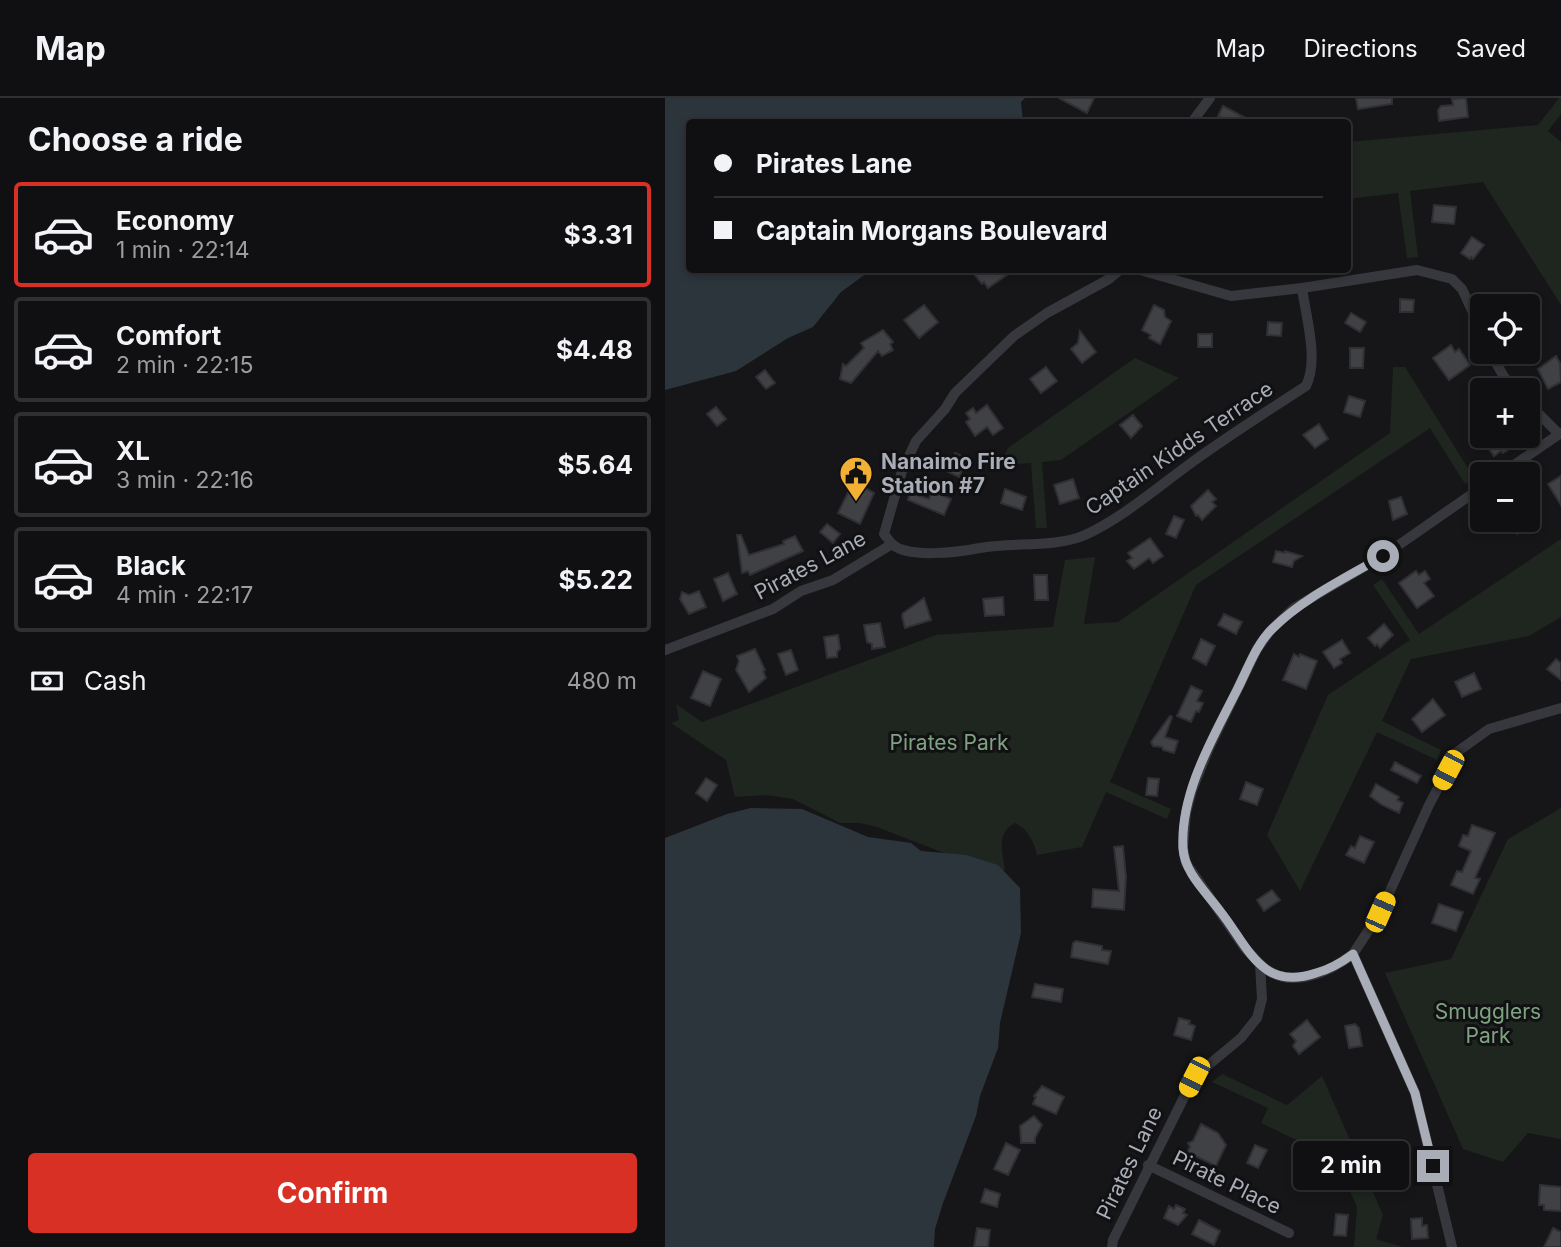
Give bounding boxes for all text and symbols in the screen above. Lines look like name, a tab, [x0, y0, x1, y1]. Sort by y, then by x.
text: Map	[35, 28, 106, 68]
text: Map	[1216, 34, 1265, 63]
text: Directions	[1303, 34, 1418, 63]
text: Saved	[1456, 34, 1526, 63]
text: Choose a ride	[28, 120, 243, 159]
text: Pirates Lane	[756, 148, 912, 179]
icon: car	[32, 203, 95, 266]
text: Economy	[116, 205, 234, 236]
text: Captain Morgans Boulevard	[756, 215, 1108, 246]
text: $3.31	[564, 219, 633, 250]
text: 1 min · 22:14	[116, 236, 250, 264]
map controls	[1470, 294, 1540, 532]
button: locate	[1470, 294, 1540, 364]
icon: car	[32, 318, 95, 381]
text: Comfort	[116, 320, 221, 351]
text: $4.48	[556, 334, 633, 365]
text: 2 min · 22:15	[116, 351, 253, 379]
street label: Captain Kidds Terrace	[1081, 376, 1277, 520]
button: +	[1470, 378, 1540, 448]
icon: car	[32, 433, 95, 496]
text: XL	[116, 435, 150, 466]
text: $5.64	[558, 449, 633, 480]
place label: Nanaimo Fire Station #7	[881, 449, 1016, 498]
public building icon: Nanaimo Fire Station #7	[837, 454, 875, 503]
button: −	[1470, 462, 1540, 532]
text: 3 min · 22:16	[116, 466, 254, 494]
street label: Pirates Lane	[750, 525, 870, 605]
route start	[1367, 540, 1399, 572]
icon: car	[32, 548, 95, 611]
text: Black	[116, 550, 186, 581]
text: $5.22	[559, 564, 633, 595]
text: 4 min · 22:17	[116, 581, 253, 609]
icon: cash	[28, 662, 66, 700]
text: Cash	[84, 665, 147, 696]
text: 480 m	[567, 667, 637, 695]
park label: Pirates Park	[889, 730, 1009, 755]
car	[1429, 747, 1468, 793]
car	[1362, 889, 1399, 935]
park label: Smugglers Park	[1435, 999, 1541, 1048]
car	[1176, 1054, 1213, 1100]
street label: Pirates Lane	[1091, 1103, 1167, 1223]
callout: 2 min	[1293, 1142, 1409, 1190]
street label: Pirate Place	[1169, 1145, 1285, 1219]
route end	[1417, 1150, 1449, 1182]
text: 2 min	[1320, 1151, 1382, 1179]
button: Confirm	[28, 1153, 637, 1233]

